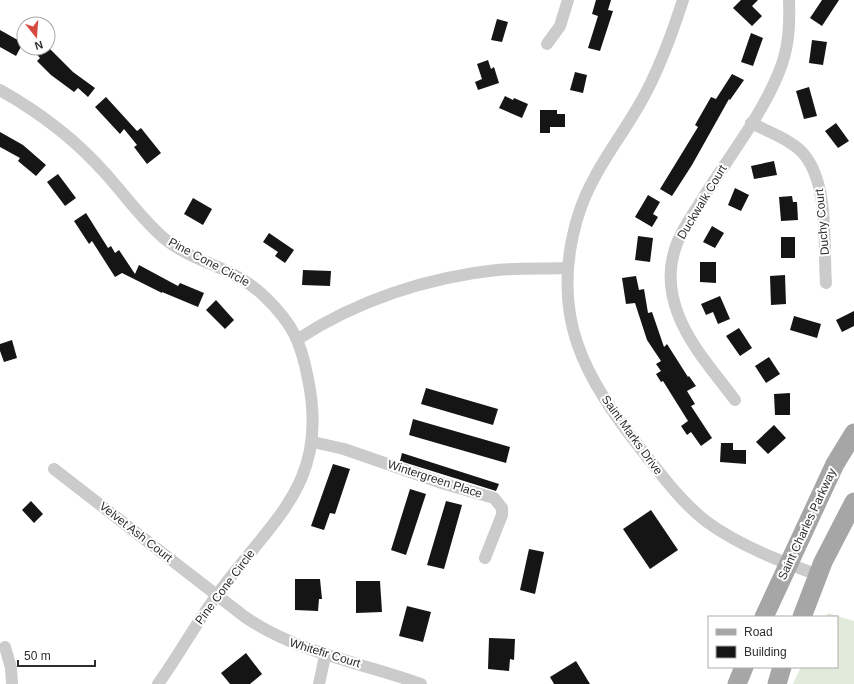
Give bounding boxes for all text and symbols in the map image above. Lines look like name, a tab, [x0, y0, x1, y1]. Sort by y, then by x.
north arrow	[16, 16, 56, 56]
text: N	[33, 39, 44, 52]
street label: Duckwalk Court	[674, 162, 730, 242]
street label: Duchy Court	[812, 188, 832, 256]
street label: Pine Cone Circle	[166, 235, 252, 289]
street label: Saint Marks Drive	[599, 393, 666, 478]
street label: Wintergreen Place	[386, 457, 484, 501]
street label: Saint Charles Parkway	[775, 466, 839, 582]
street label: Velvet Ash Court	[97, 499, 176, 565]
street label: Pine Cone Circle	[192, 547, 258, 627]
legend	[708, 616, 838, 668]
text: Road	[744, 625, 773, 639]
street label: Whitefir Court	[288, 636, 363, 671]
scale bar	[18, 642, 95, 668]
text: Building	[744, 645, 787, 659]
text: 50 m	[24, 649, 51, 663]

